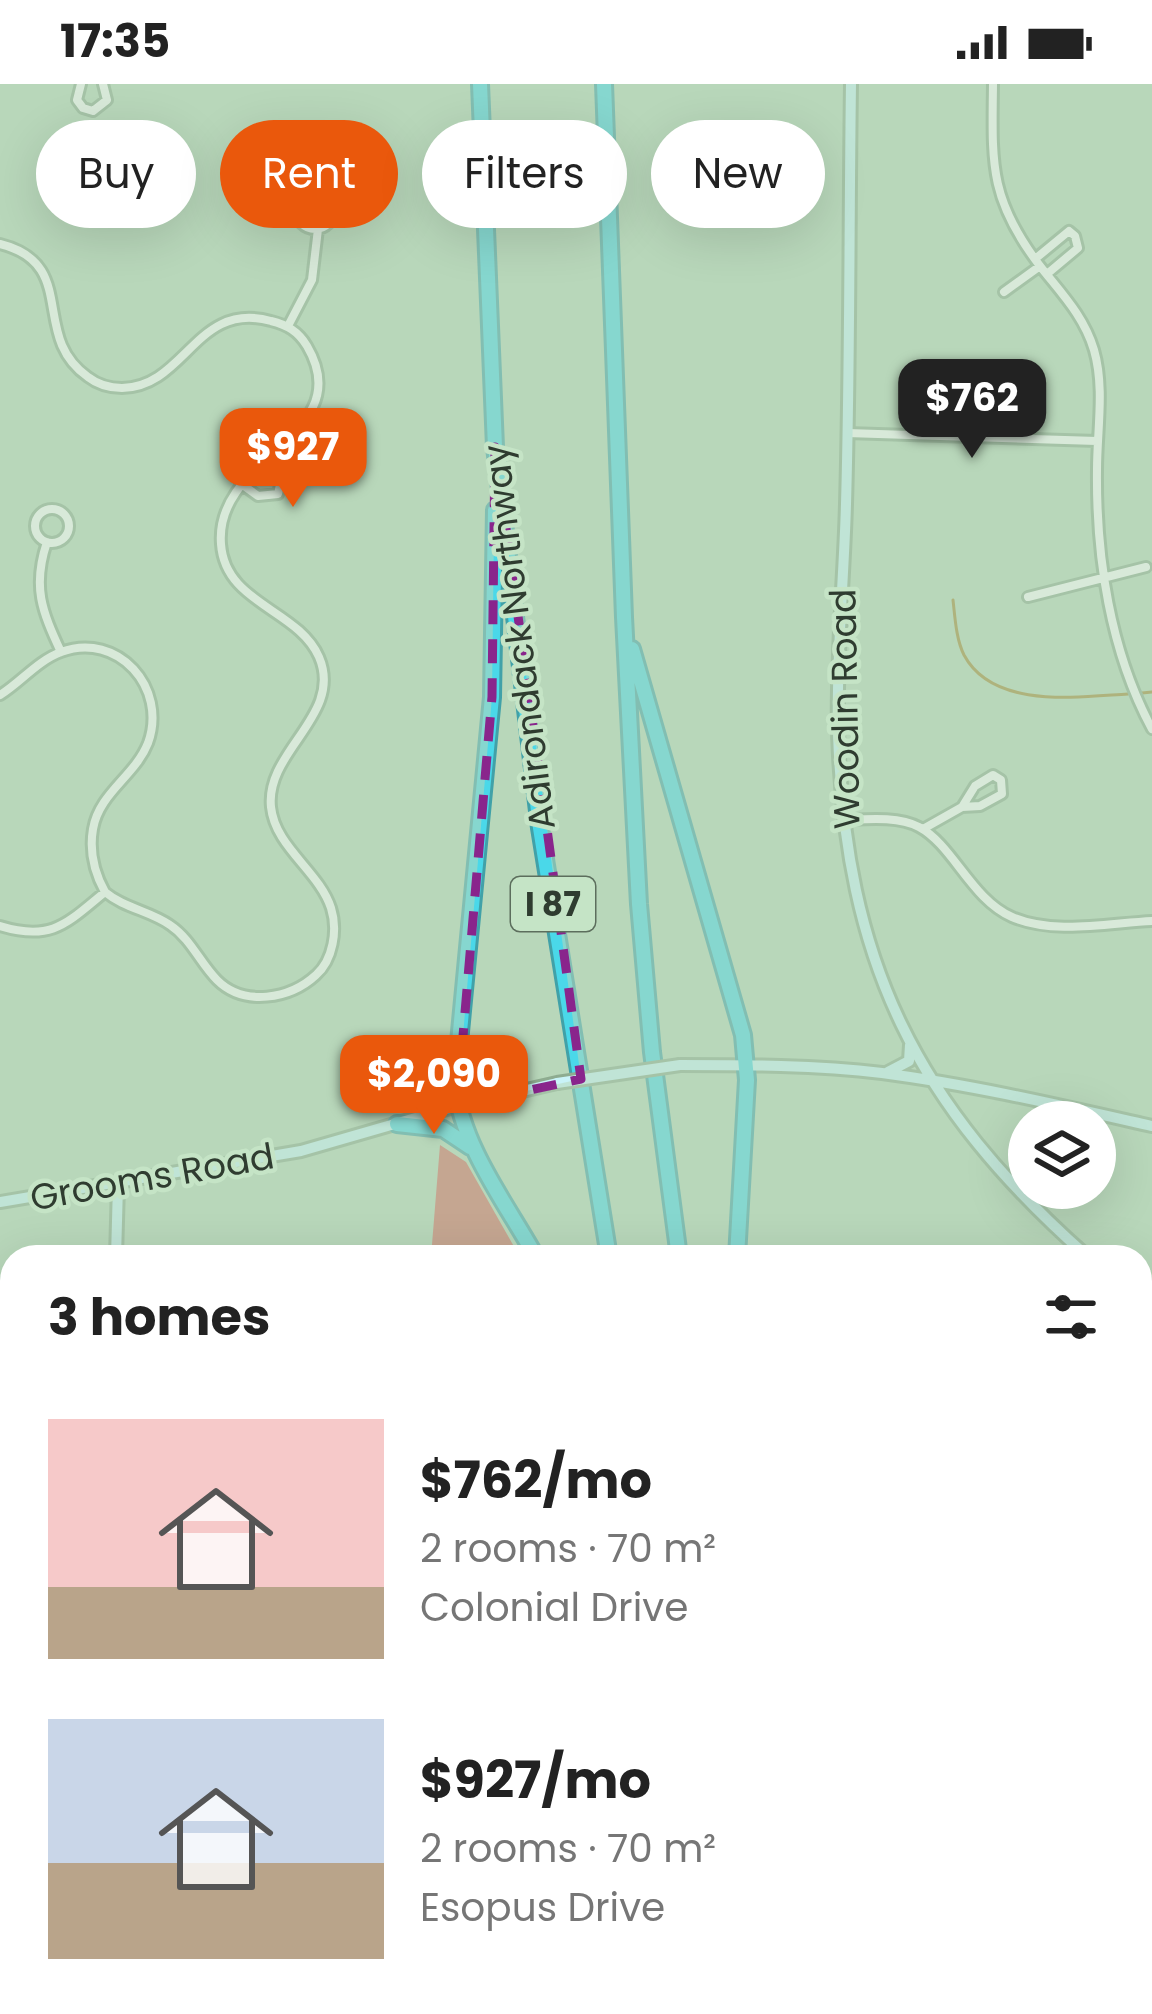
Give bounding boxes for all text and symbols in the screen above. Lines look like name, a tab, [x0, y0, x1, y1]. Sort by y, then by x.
text: 17:35	[60, 10, 170, 73]
chip: Buy	[36, 120, 196, 228]
chip: Rent	[220, 120, 398, 228]
chip: Filters	[422, 120, 627, 228]
chip: New	[651, 120, 825, 228]
pin: $762	[901, 359, 1043, 461]
text: $762	[925, 370, 1019, 425]
pin: $927	[222, 408, 364, 510]
text: $927	[247, 419, 339, 474]
street label: Adirondack Northway	[470, 441, 568, 833]
street label: Woodin Road	[817, 588, 873, 830]
road number: I 87	[511, 877, 595, 931]
pin: $2,090	[336, 1035, 532, 1137]
text: $2,090	[367, 1046, 501, 1101]
map controls	[1008, 1101, 1116, 1209]
button: layers	[1008, 1101, 1116, 1209]
street label: Grooms Road	[26, 1130, 278, 1224]
text: 3 homes	[48, 1281, 270, 1353]
icon: filters	[1038, 1284, 1104, 1350]
text: $762/mo	[420, 1444, 652, 1516]
icon: home	[144, 1467, 288, 1611]
text: 2 rooms · 70 m²	[420, 1521, 716, 1576]
text: Colonial Drive	[420, 1580, 688, 1635]
text: $927/mo	[420, 1744, 651, 1816]
icon: home	[144, 1767, 288, 1911]
text: 2 rooms · 70 m²	[420, 1821, 716, 1876]
text: Esopus Drive	[420, 1880, 665, 1935]

